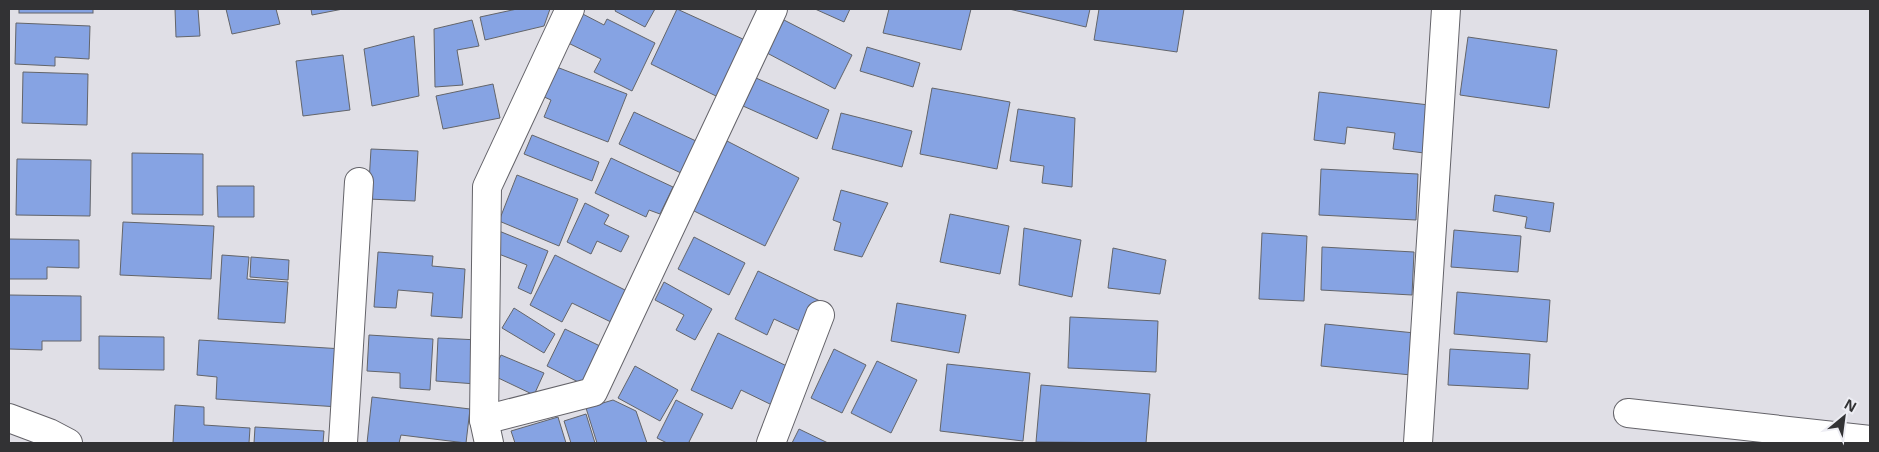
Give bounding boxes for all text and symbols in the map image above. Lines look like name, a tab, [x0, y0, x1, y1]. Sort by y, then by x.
north arrow	[1819, 392, 1869, 442]
text: N	[1841, 394, 1860, 416]

